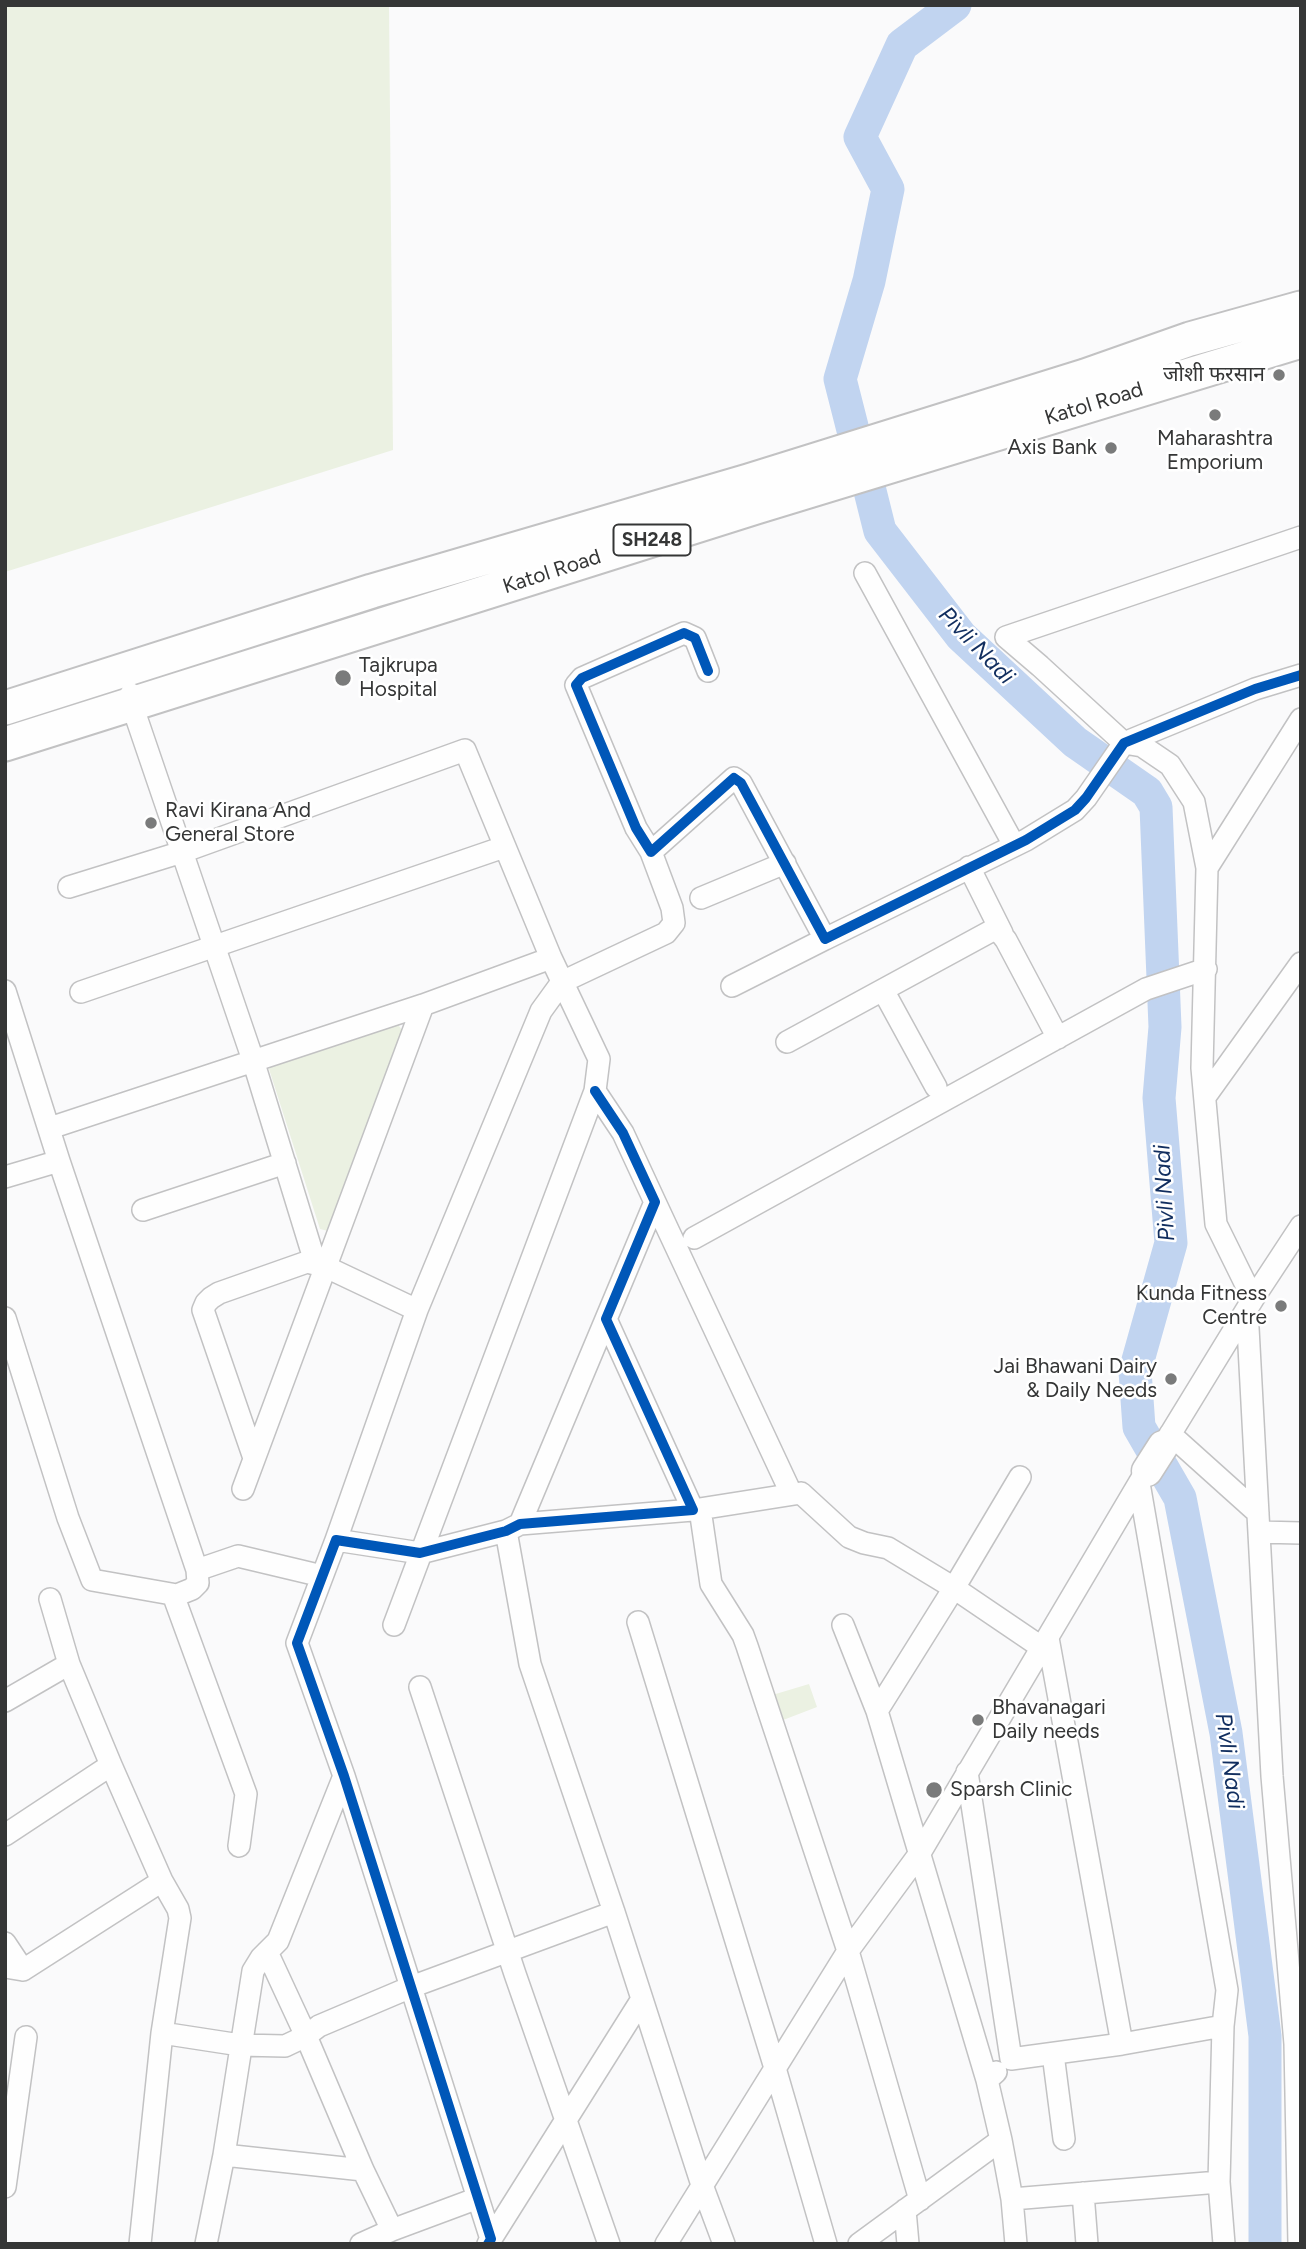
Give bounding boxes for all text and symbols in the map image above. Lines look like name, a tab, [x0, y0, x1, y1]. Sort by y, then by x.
place label: जोशी फरसान	[1163, 362, 1265, 388]
marker: जोशी फरसान	[1271, 367, 1287, 383]
street label: Katol Road	[1042, 377, 1146, 431]
marker: Maharashtra Emporium	[1207, 407, 1223, 423]
place label: Maharashtra Emporium	[1157, 426, 1273, 476]
place label: Axis Bank	[1008, 435, 1097, 461]
marker: Axis Bank	[1103, 440, 1119, 456]
road number: SH248	[614, 524, 690, 555]
street label: Katol Road	[500, 544, 604, 600]
water label: Pivli Nadi	[932, 602, 1020, 690]
place label: Tajkrupa Hospital	[359, 653, 438, 703]
marker: Tajkrupa Hospital	[333, 668, 353, 688]
place label: Ravi Kirana And General Store	[165, 798, 311, 848]
marker: Ravi Kirana And General Store	[143, 815, 159, 831]
water label: Pivli Nadi	[1149, 1144, 1181, 1242]
place label: Kunda Fitness Centre	[1136, 1281, 1267, 1331]
marker: Kunda Fitness Centre	[1273, 1298, 1289, 1314]
place label: Jai Bhawani Dairy & Daily Needs	[993, 1354, 1157, 1404]
marker: Jai Bhawani Dairy & Daily Needs	[1163, 1371, 1179, 1387]
place label: Bhavanagari Daily needs	[992, 1695, 1106, 1745]
water label: Pivli Nadi	[1209, 1711, 1249, 1811]
marker: Bhavanagari Daily needs	[970, 1712, 986, 1728]
place label: Sparsh Clinic	[950, 1777, 1072, 1803]
marker: Sparsh Clinic	[924, 1780, 944, 1800]

